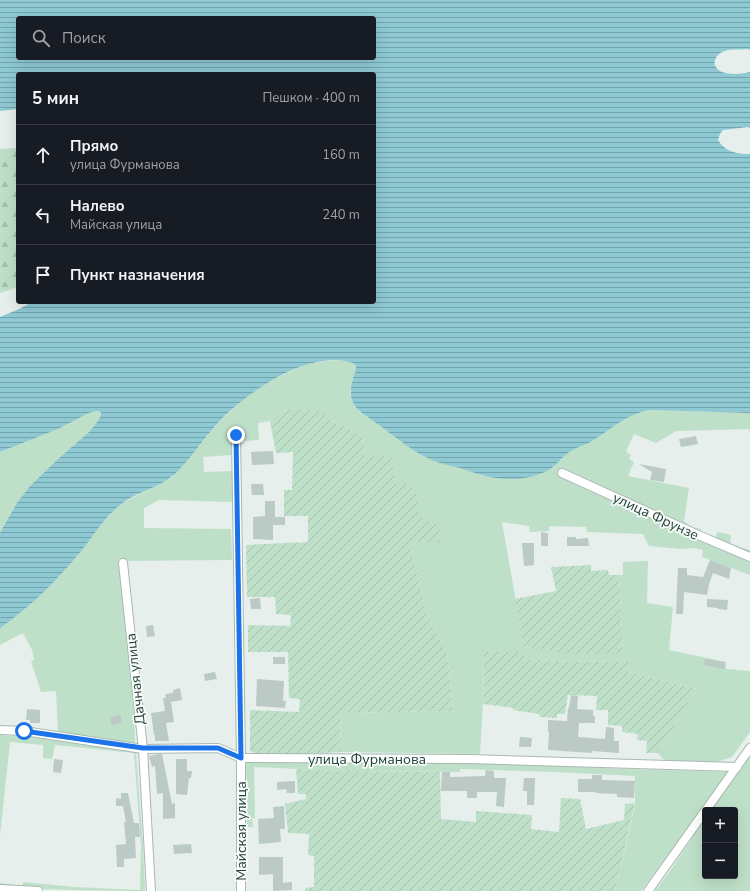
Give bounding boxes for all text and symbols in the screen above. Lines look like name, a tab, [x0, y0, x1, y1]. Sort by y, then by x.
search box	[16, 16, 376, 60]
icon: search	[30, 27, 52, 49]
text: Поиск	[62, 28, 106, 48]
text: 5 мин	[32, 87, 79, 110]
text: Пешком · 400 m	[262, 89, 360, 107]
text: Прямо	[70, 136, 118, 156]
icon: ahead	[32, 144, 54, 166]
text: 160 m	[322, 146, 360, 164]
text: улица Фурманова	[70, 156, 180, 174]
text: Налево	[70, 196, 125, 216]
icon: left	[32, 204, 54, 226]
text: 240 m	[322, 206, 360, 224]
text: Майская улица	[70, 216, 162, 234]
icon: arrive	[32, 264, 54, 286]
text: Пункт назначения	[70, 265, 205, 285]
route end	[227, 426, 245, 444]
street label: улица Фрунзе	[610, 488, 702, 545]
street label: Дачная улица	[121, 632, 150, 726]
route start	[15, 722, 33, 740]
street label: улица Фурманова	[308, 750, 426, 769]
street label: Майская улица	[232, 781, 251, 881]
map controls	[702, 807, 738, 879]
button: +	[702, 807, 738, 843]
button: −	[702, 843, 738, 879]

